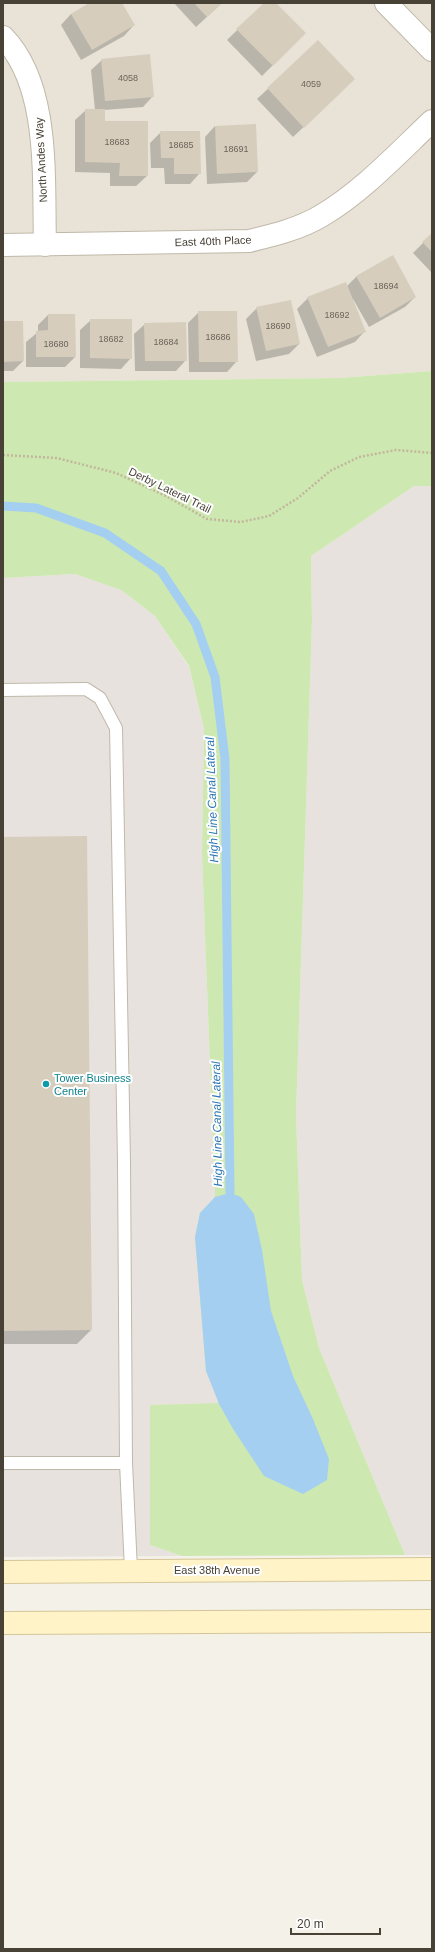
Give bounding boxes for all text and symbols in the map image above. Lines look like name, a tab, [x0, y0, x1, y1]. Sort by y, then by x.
house number: 4058	[118, 73, 138, 83]
house number: 4059	[301, 79, 321, 89]
street label: North Andes Way	[33, 117, 49, 203]
house number: 18683	[104, 137, 130, 147]
house number: 18685	[168, 140, 194, 150]
house number: 18691	[223, 144, 249, 154]
street label: East 40th Place	[174, 234, 252, 248]
house number: 18694	[373, 281, 399, 291]
house number: 18692	[324, 310, 350, 320]
house number: 18690	[265, 321, 291, 331]
house number: 18686	[205, 332, 231, 342]
house number: 18682	[98, 334, 124, 344]
house number: 18684	[153, 337, 179, 347]
house number: 18680	[43, 339, 69, 349]
street label: Derby Lateral Trail	[127, 465, 213, 515]
water label: High Line Canal Lateral	[203, 737, 221, 863]
water label: High Line Canal Lateral	[209, 1061, 225, 1187]
place label: Tower Business Center	[54, 1072, 132, 1097]
marker: Tower Business Center	[41, 1079, 51, 1089]
street label: East 38th Avenue	[174, 1564, 260, 1576]
scale bar	[291, 1910, 380, 1936]
text: 20 m	[297, 1917, 324, 1931]

